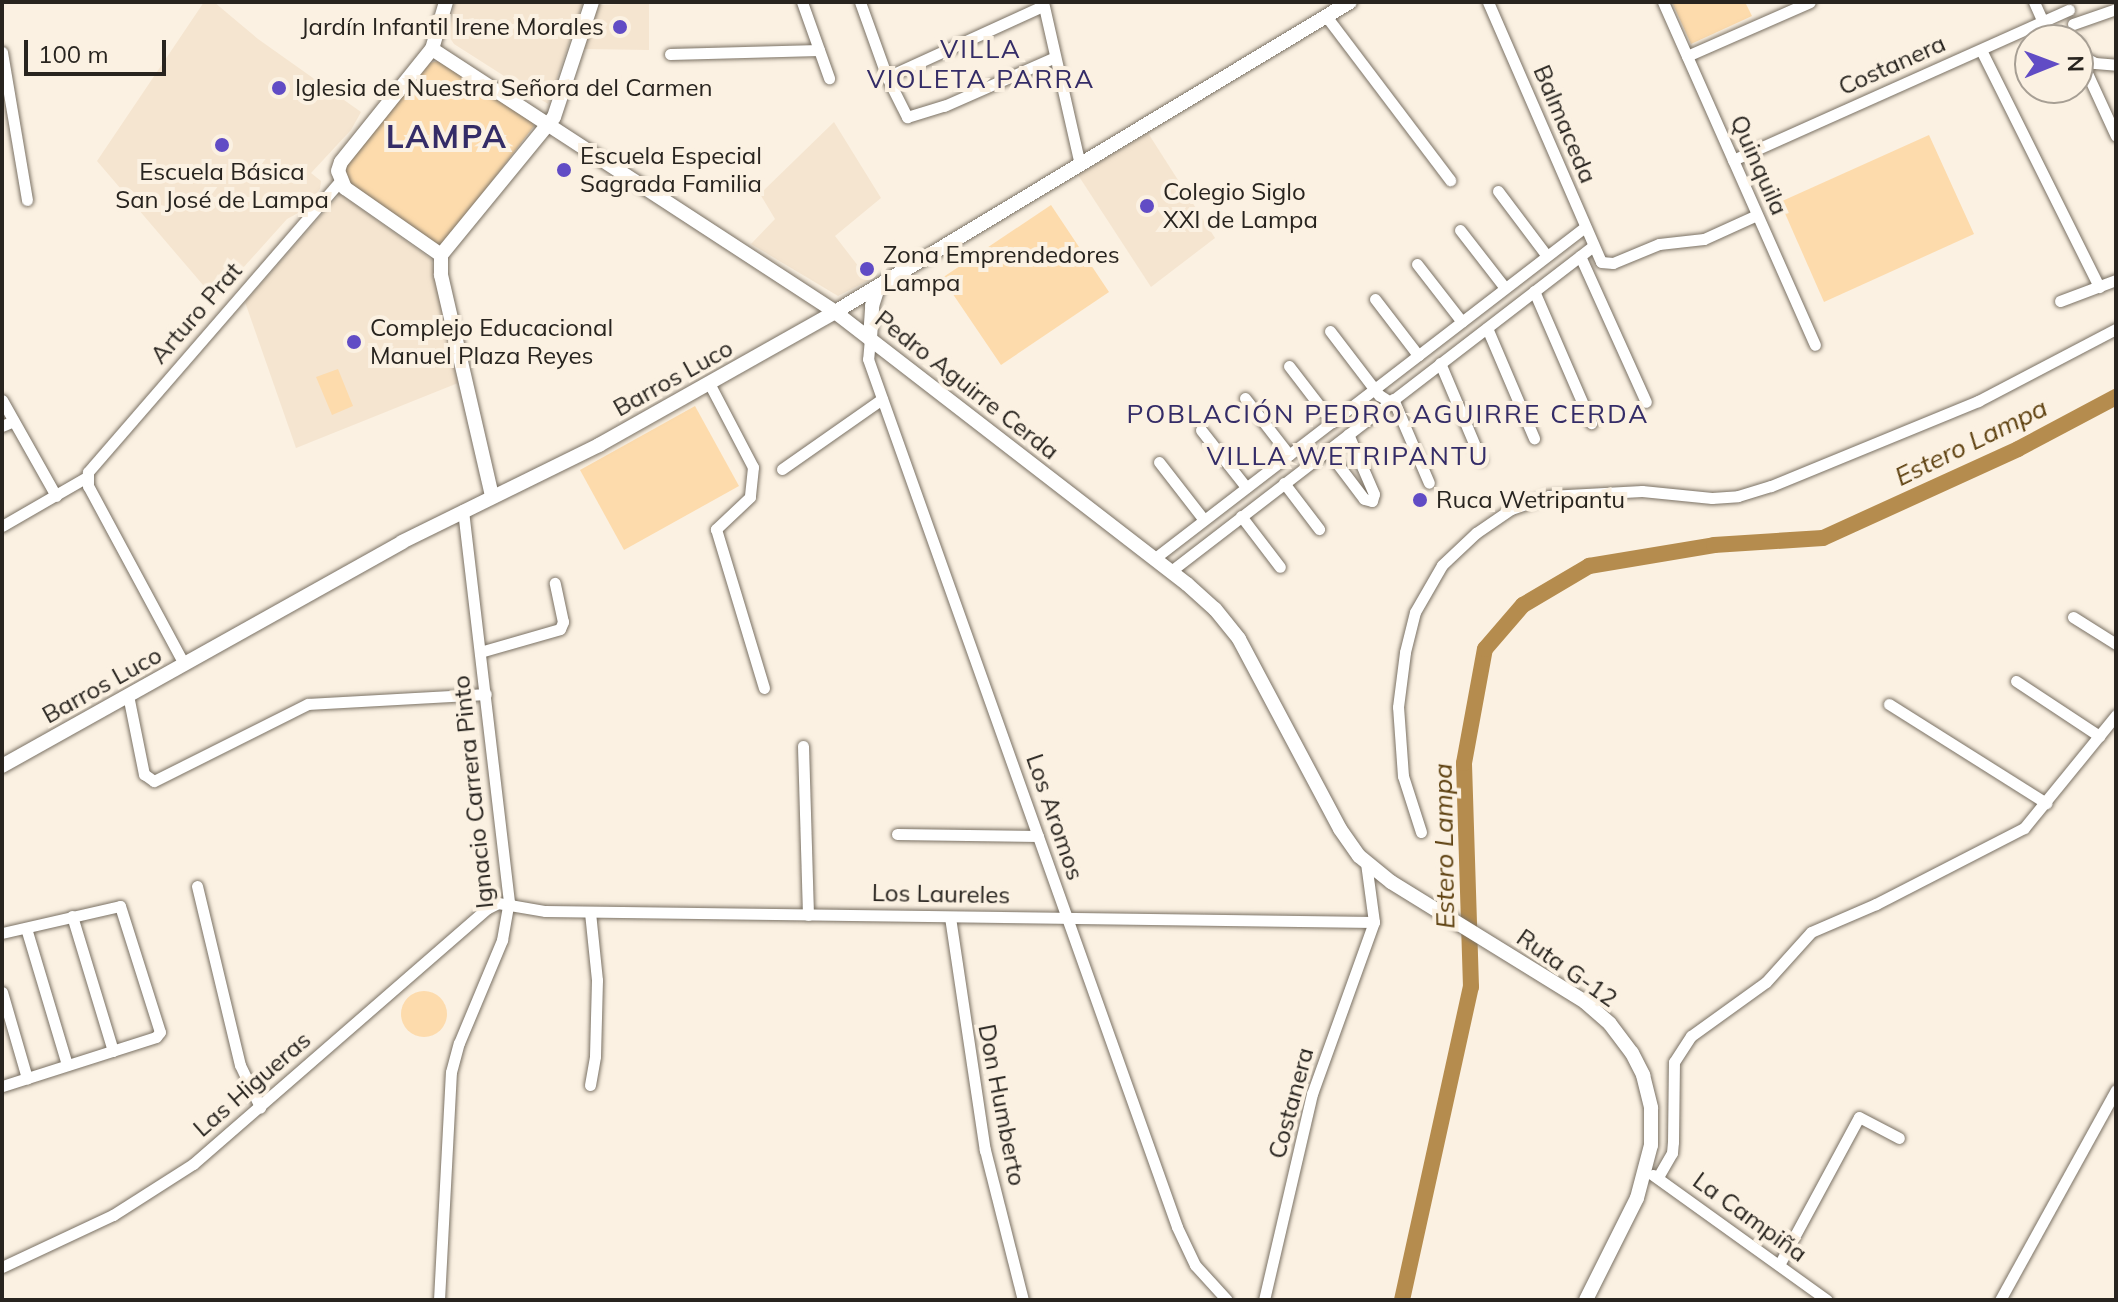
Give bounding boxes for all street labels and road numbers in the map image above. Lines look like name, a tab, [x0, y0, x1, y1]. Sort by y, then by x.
street label: Costanera	[1834, 29, 1950, 101]
street label: Balmaceda	[1527, 61, 1603, 187]
street label: Quinquila	[1724, 111, 1794, 219]
street label: Arturo Prat	[144, 257, 248, 369]
street label: Pedro Aguirre Cerda	[869, 304, 1065, 466]
street label: Barros Luco	[608, 333, 738, 423]
street label: Barros Luco	[37, 640, 167, 730]
street label: Ignacio Carrera Pinto	[446, 674, 500, 910]
street label: Los Aromos	[1020, 750, 1090, 884]
street label: Los Laureles	[872, 878, 1010, 910]
street label: Ruta G-12	[1511, 923, 1623, 1013]
street label: Don Humberto	[972, 1022, 1032, 1188]
street label: Las Higueras	[187, 1025, 317, 1143]
street label: Costanera	[1262, 1044, 1320, 1162]
street label: La Campiña	[1687, 1166, 1813, 1268]

